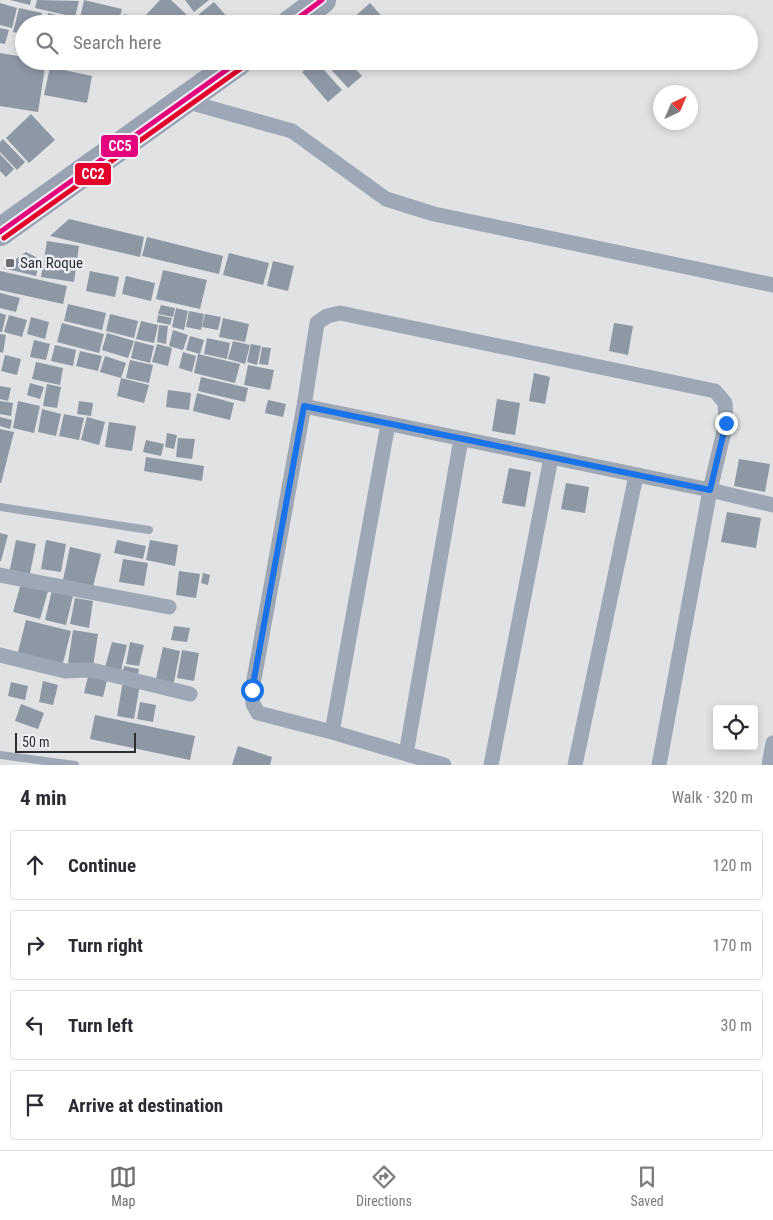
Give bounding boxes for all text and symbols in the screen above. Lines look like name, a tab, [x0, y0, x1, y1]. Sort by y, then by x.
search box	[15, 15, 758, 70]
icon: search	[33, 29, 61, 57]
text: Search here	[73, 31, 161, 54]
north arrow	[653, 85, 698, 130]
line badge: CC5	[100, 134, 139, 158]
text: CC5	[108, 138, 132, 154]
line badge: CC2	[74, 162, 112, 186]
text: CC2	[81, 166, 105, 182]
place label: San Roque	[20, 254, 83, 272]
marker: San Roque	[4, 257, 16, 269]
route end	[715, 412, 738, 435]
route start	[241, 679, 264, 702]
map controls	[713, 705, 758, 750]
button: locate	[713, 705, 758, 750]
scale bar	[15, 730, 136, 753]
text: 50 m	[22, 734, 50, 750]
text: 4 min	[20, 786, 67, 810]
text: Walk · 320 m	[672, 788, 753, 807]
icon: ahead	[21, 851, 49, 879]
text: Continue	[68, 854, 136, 877]
text: 120 m	[713, 856, 752, 875]
icon: right	[21, 931, 49, 959]
text: Turn right	[68, 934, 143, 957]
text: 170 m	[713, 936, 752, 955]
icon: left	[21, 1011, 49, 1039]
text: Turn left	[68, 1014, 133, 1037]
text: 30 m	[720, 1016, 752, 1035]
icon: arrive	[21, 1091, 49, 1119]
text: Arrive at destination	[68, 1094, 223, 1117]
tab: Map	[109, 1163, 137, 1209]
tab: Directions	[356, 1163, 412, 1209]
tab: Saved	[630, 1163, 664, 1209]

